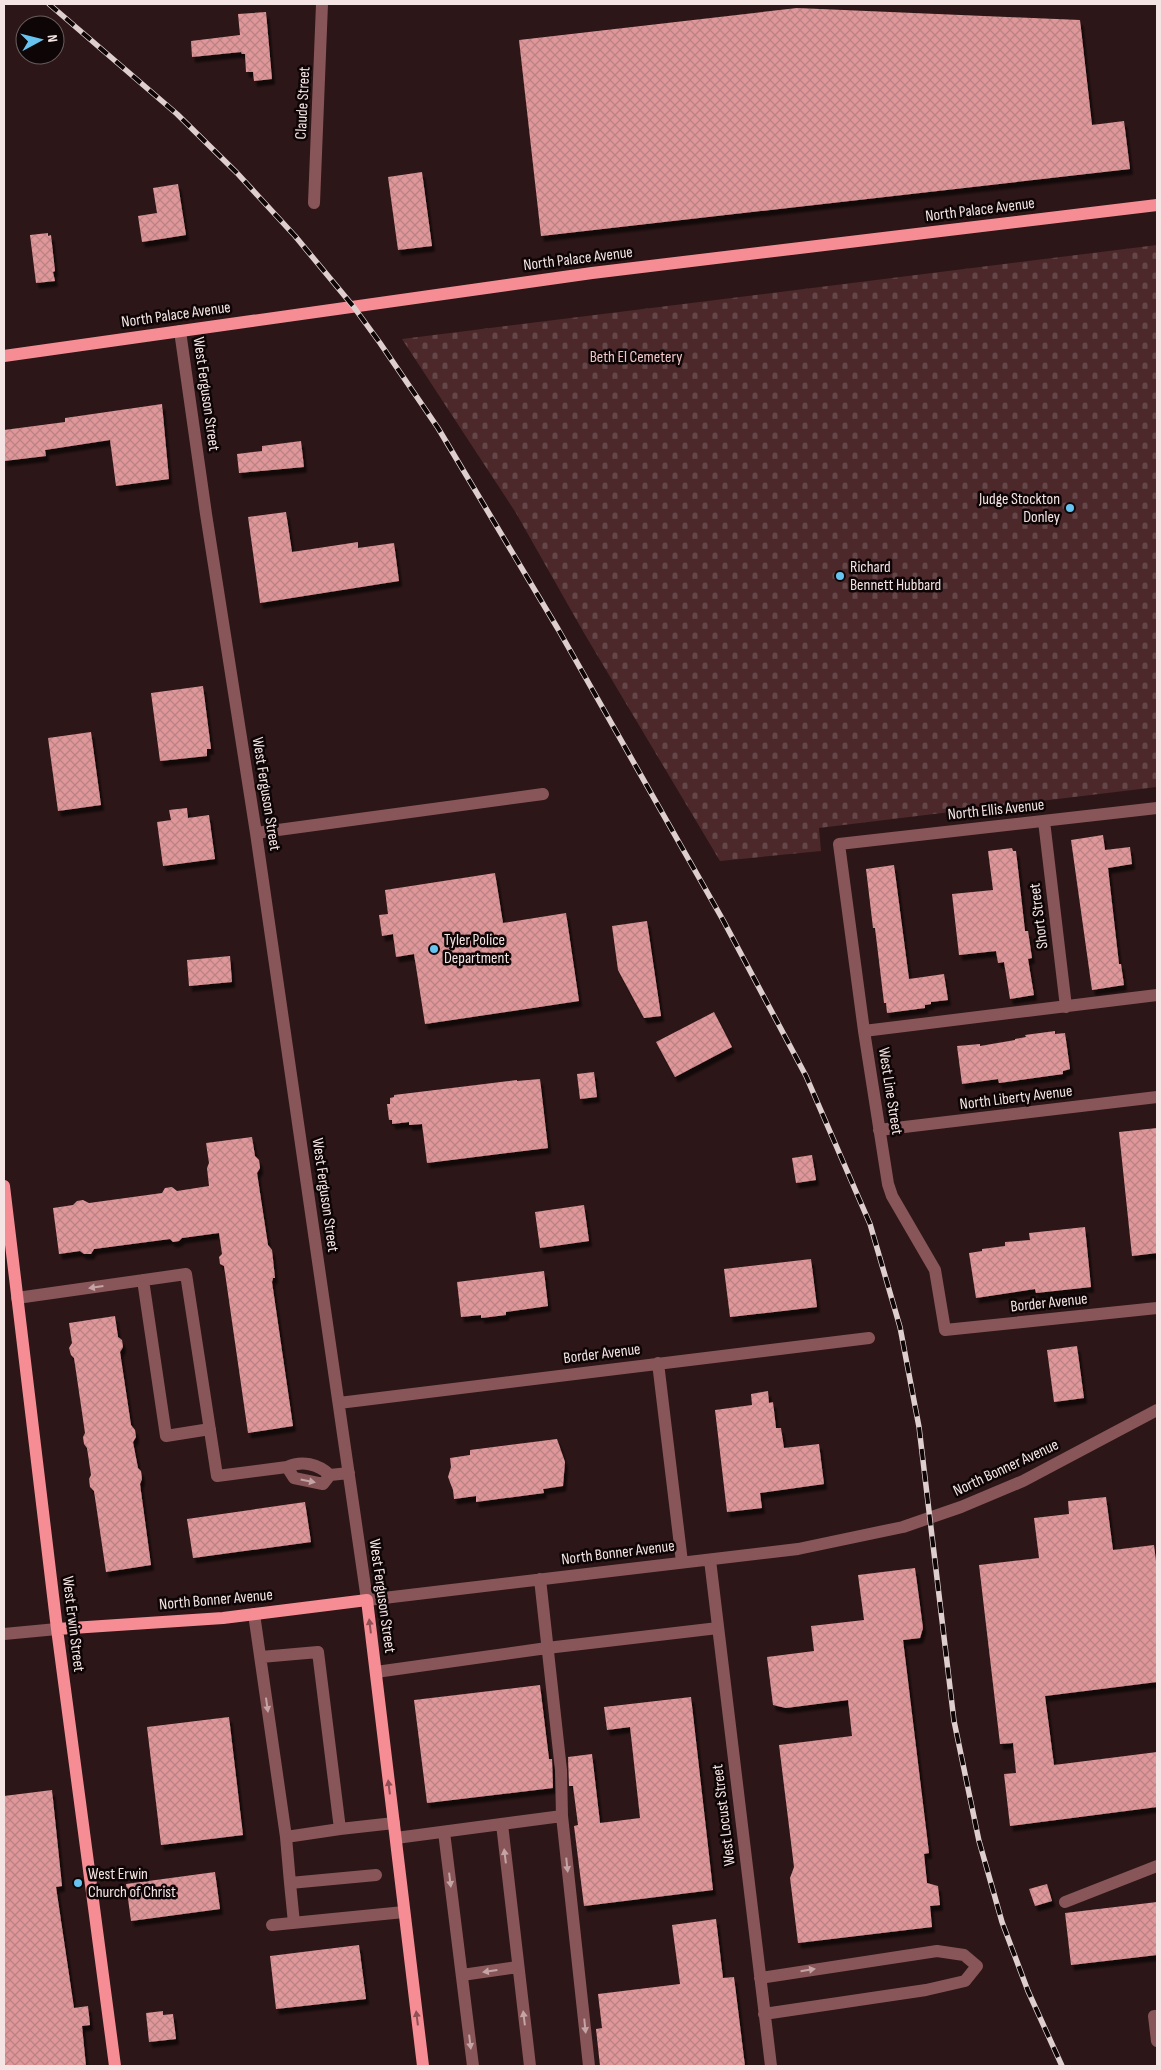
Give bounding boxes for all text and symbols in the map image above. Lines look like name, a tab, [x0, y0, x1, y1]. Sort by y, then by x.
north arrow	[15, 15, 65, 65]
text: N	[44, 34, 61, 43]
street label: Claude Street	[292, 66, 314, 140]
street label: North Palace Avenue	[924, 194, 1036, 226]
street label: North Palace Avenue	[522, 243, 634, 275]
street label: North Palace Avenue	[120, 298, 232, 332]
street label: West Ferguson Street	[189, 336, 223, 452]
park label: Beth El Cemetery	[590, 348, 682, 367]
place label: Judge Stockton Donley	[978, 490, 1060, 527]
marker: Judge Stockton Donley	[1064, 502, 1076, 514]
place label: Richard Bennett Hubbard	[850, 558, 941, 595]
marker: Richard Bennett Hubbard	[834, 570, 846, 582]
street label: West Ferguson Street	[248, 736, 284, 852]
street label: North Ellis Avenue	[947, 795, 1045, 825]
street label: Short Street	[1026, 882, 1052, 950]
place label: Tyler Police Department	[444, 931, 509, 968]
marker: Tyler Police Department	[428, 943, 440, 955]
street label: West Line Street	[874, 1046, 906, 1136]
street label: North Liberty Avenue	[959, 1082, 1073, 1114]
street label: West Ferguson Street	[308, 1137, 342, 1253]
one-way arrow	[88, 1283, 104, 1291]
street label: Border Avenue	[1009, 1290, 1089, 1316]
street label: Border Avenue	[562, 1340, 642, 1368]
street label: North Bonner Avenue	[950, 1435, 1062, 1501]
one-way arrow	[300, 1477, 315, 1485]
street label: North Bonner Avenue	[560, 1537, 676, 1569]
street label: West Ferguson Street	[365, 1538, 399, 1654]
street label: West Erwin Street	[58, 1575, 88, 1673]
street label: North Bonner Avenue	[158, 1586, 274, 1614]
one-way arrow	[366, 1617, 374, 1633]
one-way arrow	[264, 1697, 272, 1713]
street label: West Locust Street	[708, 1763, 740, 1867]
one-way arrow	[385, 1779, 393, 1795]
one-way arrow	[501, 1848, 509, 1864]
one-way arrow	[563, 1857, 571, 1873]
place label: West Erwin Church of Christ	[88, 1865, 176, 1902]
one-way arrow	[446, 1873, 454, 1889]
marker: West Erwin Church of Christ	[72, 1877, 84, 1889]
one-way arrow	[801, 1966, 817, 1974]
one-way arrow	[482, 1968, 498, 1976]
one-way arrow	[413, 2010, 421, 2026]
one-way arrow	[520, 2010, 528, 2026]
one-way arrow	[581, 2019, 589, 2035]
one-way arrow	[466, 2034, 474, 2050]

